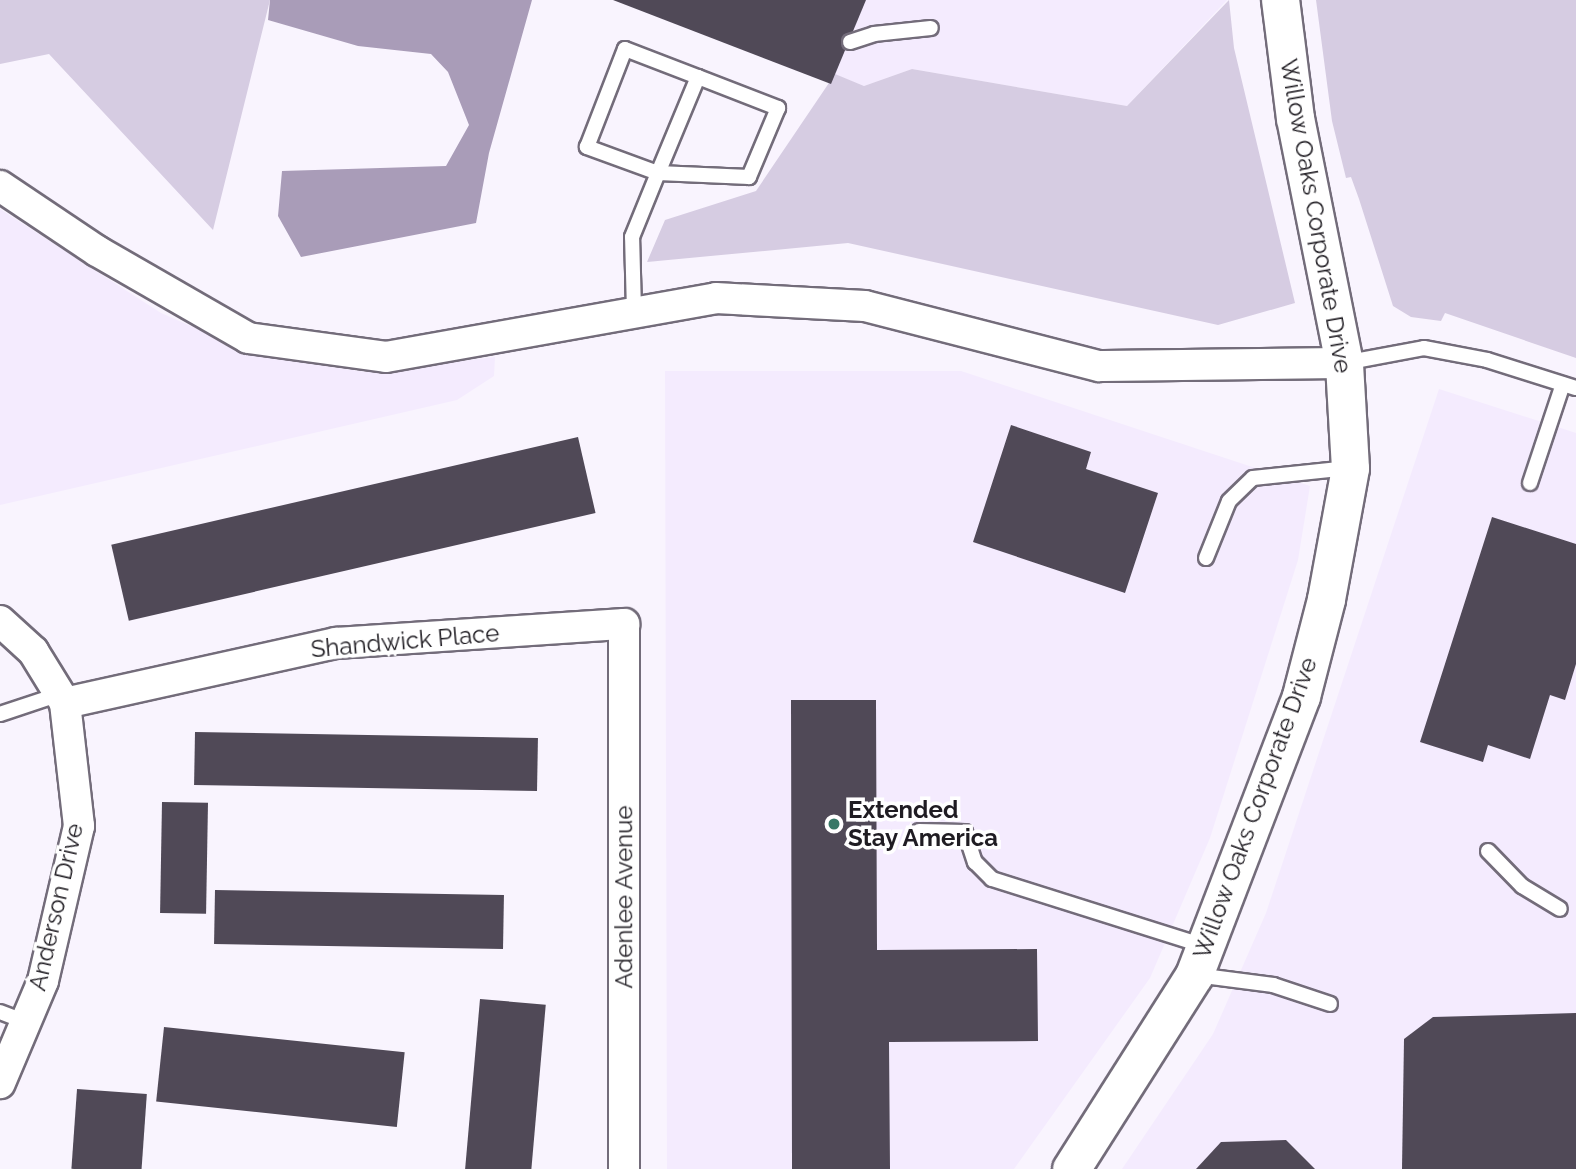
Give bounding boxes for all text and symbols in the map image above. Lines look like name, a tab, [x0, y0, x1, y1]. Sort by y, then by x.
street label: Willow Oaks Corporate Drive	[1274, 56, 1358, 376]
street label: Shandwick Place	[310, 618, 500, 664]
street label: Willow Oaks Corporate Drive	[1187, 653, 1323, 963]
place label: Extended Stay America	[848, 796, 999, 852]
street label: Adenlee Avenue	[610, 805, 638, 989]
marker: Extended Stay America	[826, 816, 842, 832]
street label: Anderson Drive	[23, 820, 89, 994]

